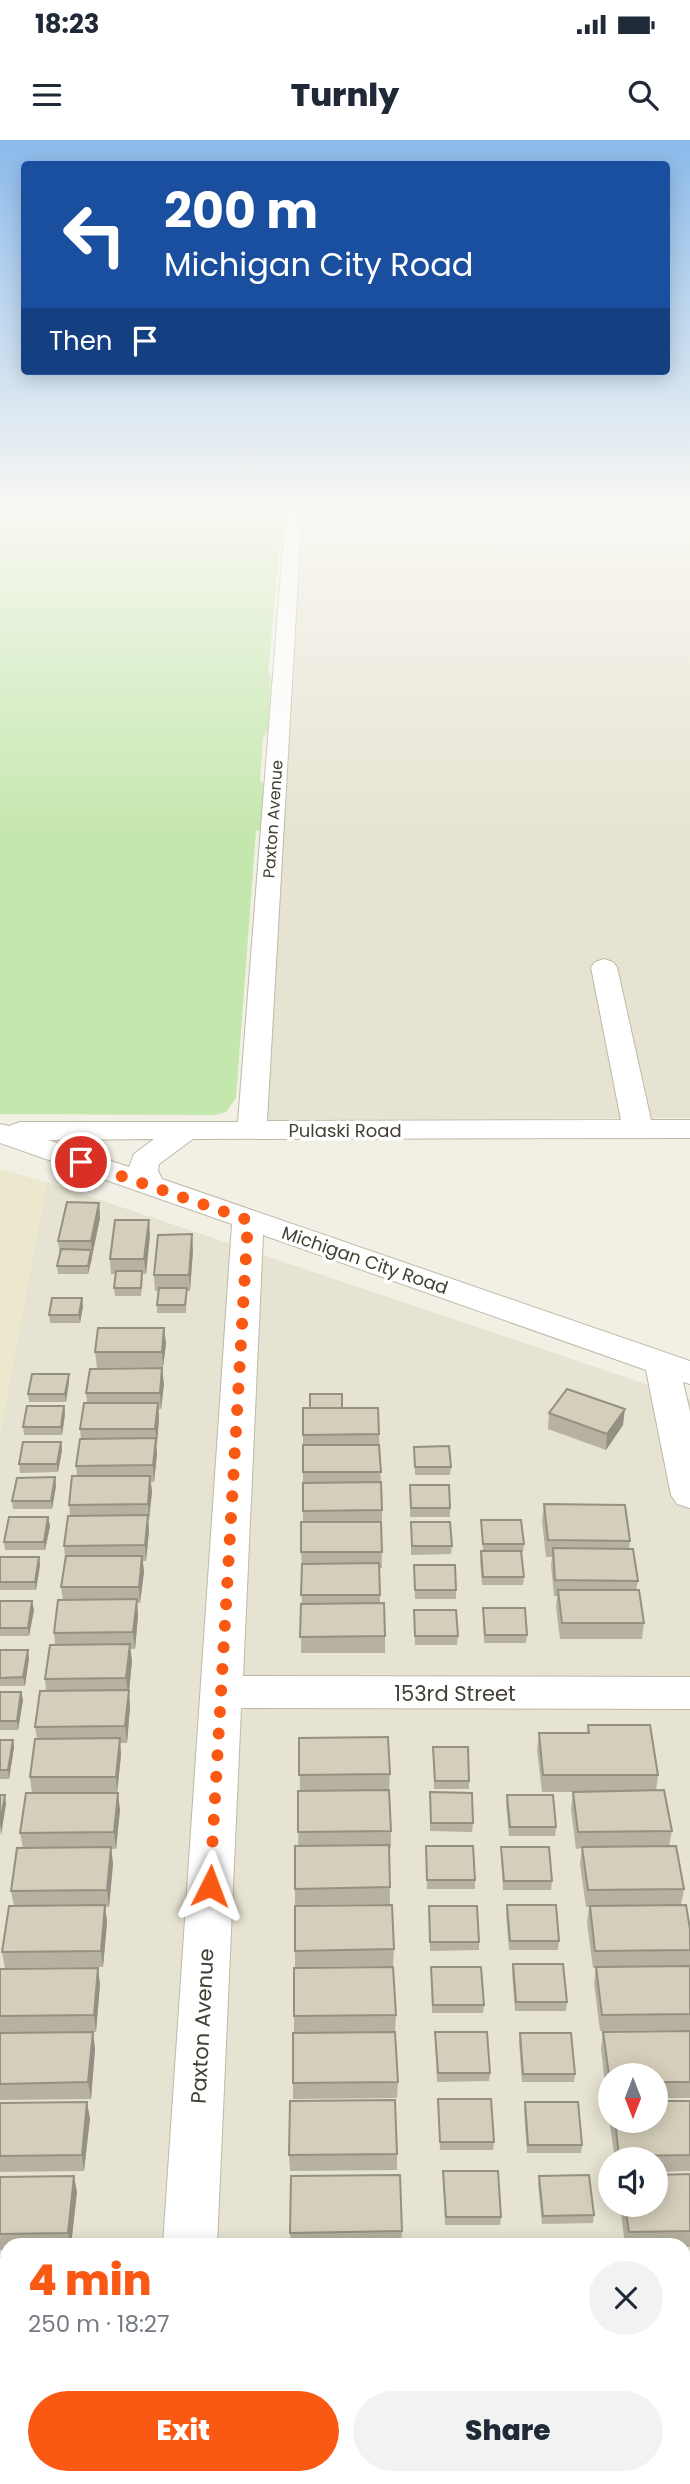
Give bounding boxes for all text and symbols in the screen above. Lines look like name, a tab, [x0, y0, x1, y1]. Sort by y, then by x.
text: 18:23	[35, 6, 100, 42]
text: Turnly	[291, 72, 399, 117]
icon: menu	[28, 76, 66, 114]
icon: search	[624, 76, 662, 114]
text: 200 m	[164, 177, 318, 245]
icon: left	[49, 189, 140, 280]
text: Michigan City Road	[164, 242, 473, 287]
icon: arrive	[126, 322, 164, 360]
text: Then	[49, 323, 112, 359]
street label: Paxton Avenue	[257, 759, 289, 879]
street label: Pulaski Road	[288, 1118, 402, 1143]
pin	[51, 1132, 111, 1192]
icon: arrive	[62, 1143, 100, 1181]
street label: Michigan City Road	[279, 1220, 451, 1300]
street label: 153rd Street	[394, 1679, 516, 1708]
position arrow	[173, 1849, 247, 1923]
street label: Paxton Avenue	[183, 1948, 221, 2104]
north arrow	[598, 2063, 668, 2133]
map controls	[598, 2063, 668, 2217]
button: sound	[598, 2147, 668, 2217]
text: 4 min	[28, 2251, 152, 2310]
button: close	[589, 2261, 663, 2335]
text: 250 m · 18:27	[28, 2308, 170, 2340]
button: Exit	[28, 2391, 339, 2471]
button: Share	[353, 2391, 663, 2471]

